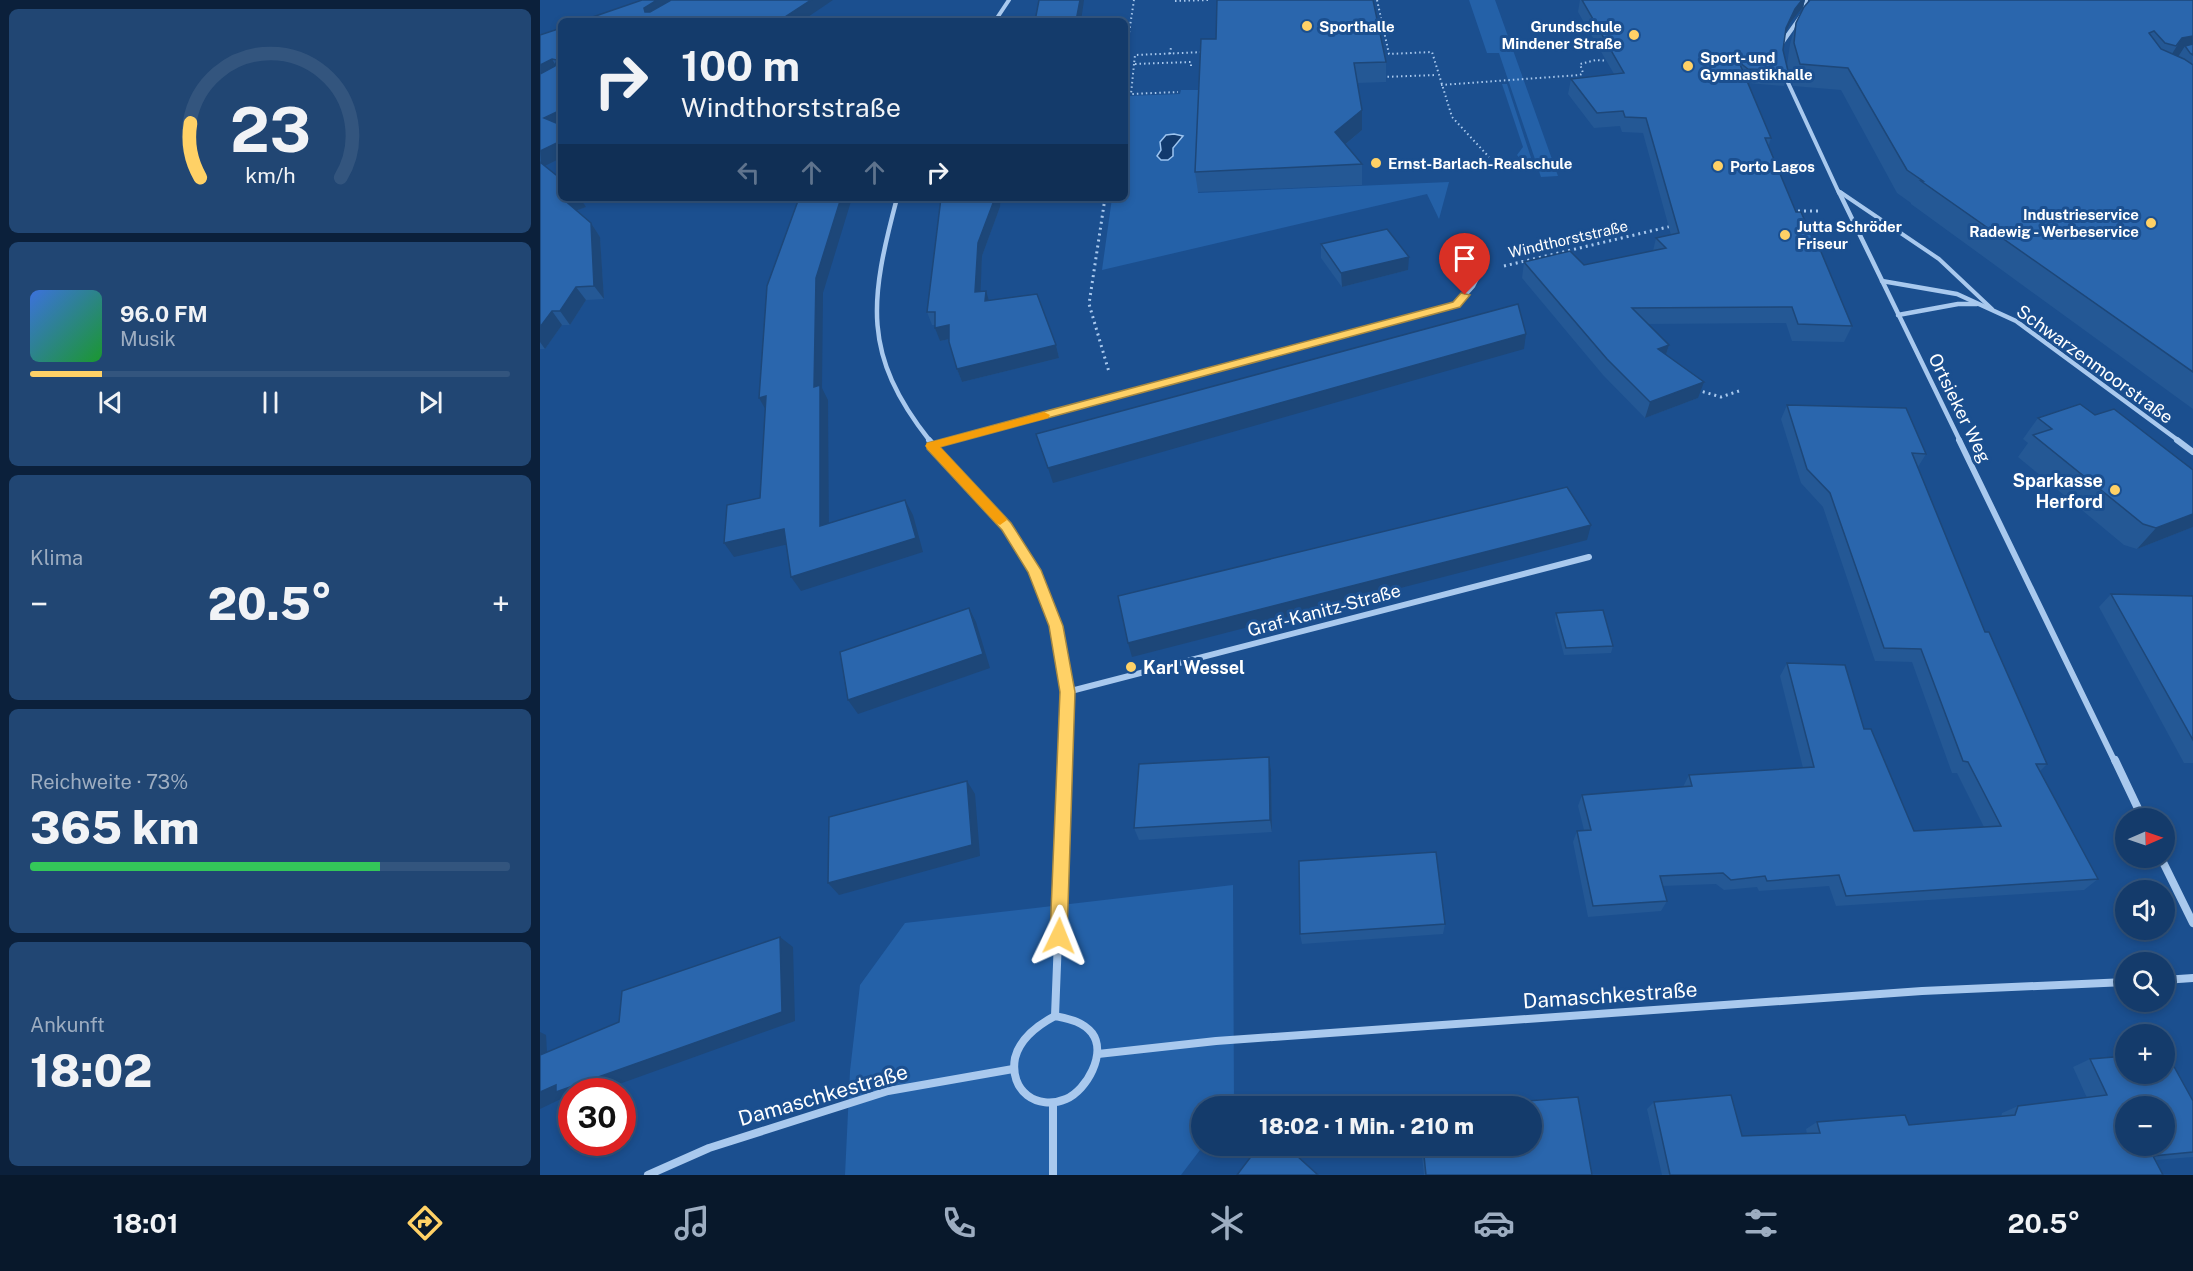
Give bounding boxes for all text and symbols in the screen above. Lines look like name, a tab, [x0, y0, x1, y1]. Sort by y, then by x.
place label: Sporthalle	[1319, 18, 1395, 35]
place label: Grundschule Mindener Straße	[1501, 18, 1622, 52]
marker: Sporthalle	[1300, 19, 1314, 33]
marker: Grundschule Mindener Straße	[1627, 28, 1641, 42]
text: 100 m	[681, 41, 800, 90]
icon: right	[582, 42, 660, 120]
place label: Sport- und Gymnastikhalle	[1700, 49, 1813, 83]
marker: Sport- und Gymnastikhalle	[1681, 59, 1695, 73]
text: Windthorststraße	[681, 91, 901, 123]
text: 23	[229, 93, 311, 166]
place label: Ernst-Barlach-Realschule	[1388, 155, 1572, 172]
icon: left	[732, 156, 765, 189]
icon: ahead	[795, 156, 828, 189]
icon: ahead	[858, 156, 891, 189]
icon: right	[921, 156, 954, 189]
marker: Ernst-Barlach-Realschule	[1369, 156, 1383, 170]
place label: Porto Lagos	[1730, 158, 1815, 175]
marker: Porto Lagos	[1711, 159, 1725, 173]
text: km/h	[245, 163, 295, 188]
place label: Industrieservice Radewig - Werbeservice	[1969, 206, 2139, 240]
marker: Industrieservice Radewig - Werbeservice	[2144, 216, 2158, 230]
street label: Windthorststraße	[1507, 217, 1629, 261]
place label: Jutta Schröder Friseur	[1797, 218, 1902, 252]
marker: Jutta Schröder Friseur	[1778, 228, 1792, 242]
pin	[1439, 233, 1490, 295]
icon: arrive	[1448, 242, 1481, 275]
street label: Schwarzenmoorstraße	[2013, 300, 2177, 428]
text: 96.0 FM	[120, 301, 208, 327]
text: Musik	[120, 327, 176, 351]
street label: Ortsieker Weg	[1924, 350, 1996, 466]
icon: previous	[94, 386, 127, 419]
icon: pause	[254, 386, 287, 419]
icon: next	[414, 386, 447, 419]
place label: Sparkasse Herford	[2013, 470, 2103, 512]
marker: Sparkasse Herford	[2108, 483, 2122, 497]
text: Klima	[30, 546, 83, 570]
text: 20.5°	[208, 577, 332, 630]
street label: Graf-Kanitz-Straße	[1245, 579, 1403, 641]
text: −	[30, 585, 48, 623]
text: +	[492, 585, 510, 623]
place label: Karl Wessel	[1143, 657, 1245, 678]
marker: Karl Wessel	[1124, 660, 1138, 674]
text: Reichweite · 73%	[30, 770, 188, 794]
text: 365 km	[30, 801, 199, 854]
north arrow	[2115, 808, 2175, 868]
map controls	[2115, 808, 2175, 1156]
button: sound	[2115, 880, 2175, 940]
position arrow	[1027, 904, 1091, 968]
button: search	[2115, 952, 2175, 1012]
street label: Damaschkestraße	[1522, 976, 1698, 1014]
text: Ankunft	[30, 1013, 105, 1037]
button: +	[2115, 1024, 2175, 1084]
text: 18:02	[30, 1044, 152, 1097]
street label: Damaschkestraße	[735, 1059, 911, 1131]
speed limit sign: 30	[558, 1078, 636, 1156]
button: −	[2115, 1096, 2175, 1156]
text: 18:02 · 1 Min. · 210 m	[1259, 1113, 1474, 1139]
icon: directions	[404, 1202, 446, 1244]
icon: music	[671, 1202, 713, 1244]
icon: phone	[938, 1202, 980, 1244]
icon: climate	[1206, 1202, 1248, 1244]
icon: car	[1473, 1202, 1515, 1244]
icon: filters	[1740, 1202, 1782, 1244]
text: 18:01	[113, 1207, 179, 1239]
text: 20.5°	[2007, 1207, 2080, 1239]

